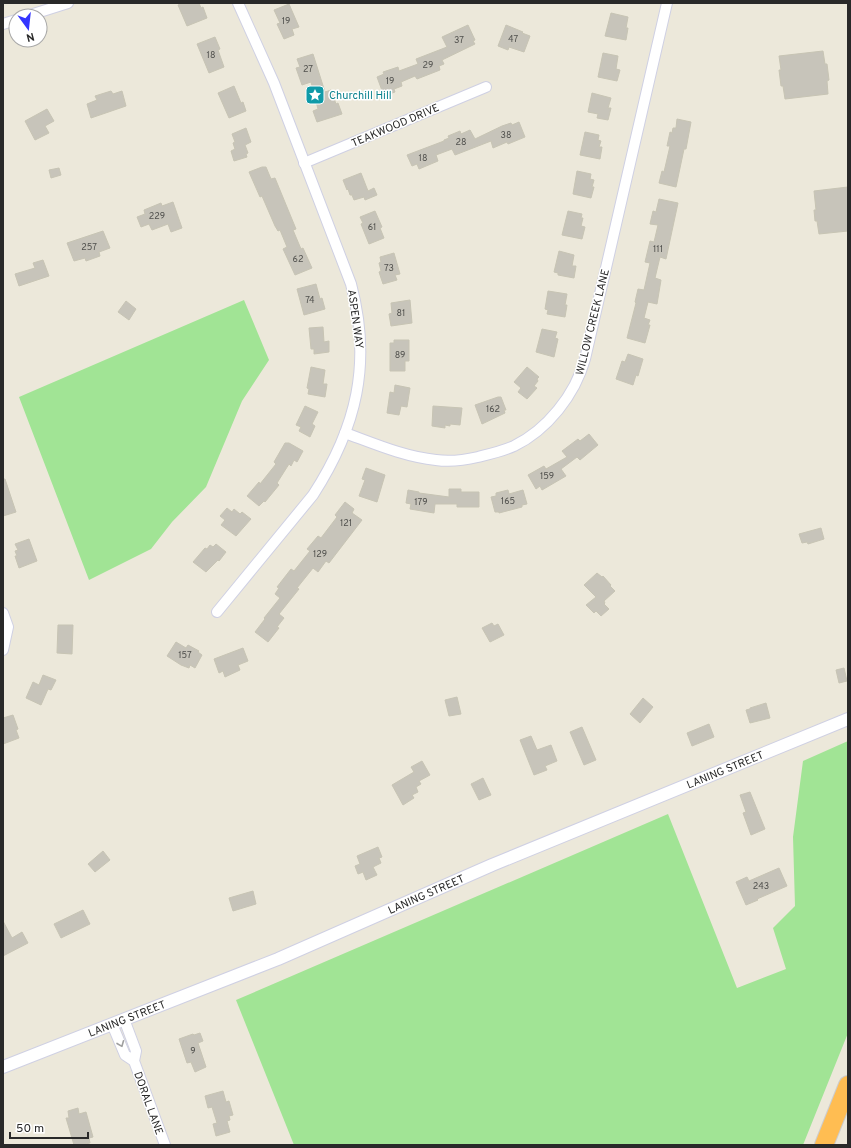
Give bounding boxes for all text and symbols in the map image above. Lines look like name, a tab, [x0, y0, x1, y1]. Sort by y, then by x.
north arrow	[8, 8, 48, 48]
house number: 19	[282, 16, 290, 27]
text: N	[25, 29, 36, 44]
house number: 47	[508, 34, 518, 45]
house number: 37	[454, 35, 464, 46]
house number: 18	[207, 50, 215, 61]
house number: 29	[423, 60, 433, 71]
house number: 27	[303, 64, 313, 75]
house number: 19	[386, 76, 394, 87]
place icon: Churchill Hill	[304, 84, 326, 106]
place label: Churchill Hill	[329, 89, 392, 103]
street label: TEAKWOOD DRIVE	[349, 101, 441, 151]
house number: 38	[501, 130, 511, 141]
house number: 28	[455, 137, 467, 148]
house number: 18	[419, 153, 427, 164]
house number: 229	[149, 211, 165, 222]
house number: 61	[368, 222, 376, 233]
house number: 257	[81, 242, 97, 253]
house number: 111	[653, 244, 663, 255]
house number: 62	[293, 254, 303, 265]
house number: 73	[384, 263, 394, 274]
street label: WILLOW CREEK LANE	[573, 268, 613, 377]
street label: ASPEN WAY	[344, 289, 366, 350]
house number: 74	[305, 295, 315, 306]
house number: 81	[397, 308, 405, 319]
house number: 89	[395, 350, 405, 361]
house number: 162	[486, 404, 500, 415]
house number: 159	[540, 471, 554, 482]
house number: 165	[501, 496, 515, 507]
house number: 179	[414, 497, 428, 508]
house number: 121	[340, 518, 352, 529]
house number: 129	[313, 549, 327, 560]
house number: 157	[178, 650, 192, 661]
street label: LANING STREET	[685, 748, 766, 792]
street label: LANING STREET	[386, 872, 467, 918]
house number: 243	[753, 881, 769, 892]
street label: LANING STREET	[86, 998, 168, 1041]
one-way arrow	[116, 1040, 124, 1048]
house number: 9	[190, 1046, 196, 1057]
street label: DORAL LANE	[130, 1070, 166, 1137]
scale bar	[10, 1114, 88, 1140]
text: 50 m	[16, 1121, 44, 1137]

